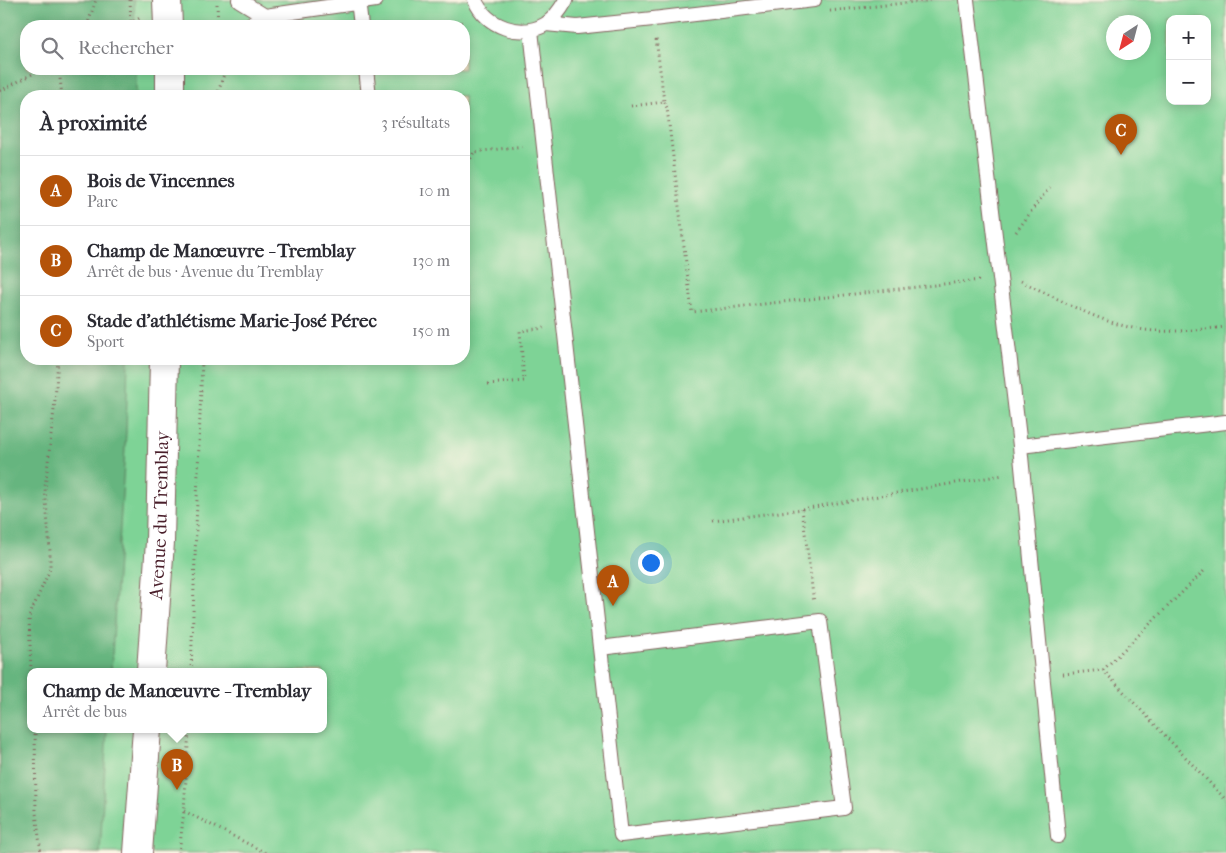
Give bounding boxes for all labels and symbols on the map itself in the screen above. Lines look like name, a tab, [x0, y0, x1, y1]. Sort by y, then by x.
north arrow	[1106, 15, 1151, 60]
pin: C	[1105, 114, 1137, 155]
street label: Avenue du Tremblay	[145, 430, 173, 601]
your location	[638, 550, 664, 576]
pin: A	[597, 565, 629, 606]
pin: B	[161, 749, 193, 790]

